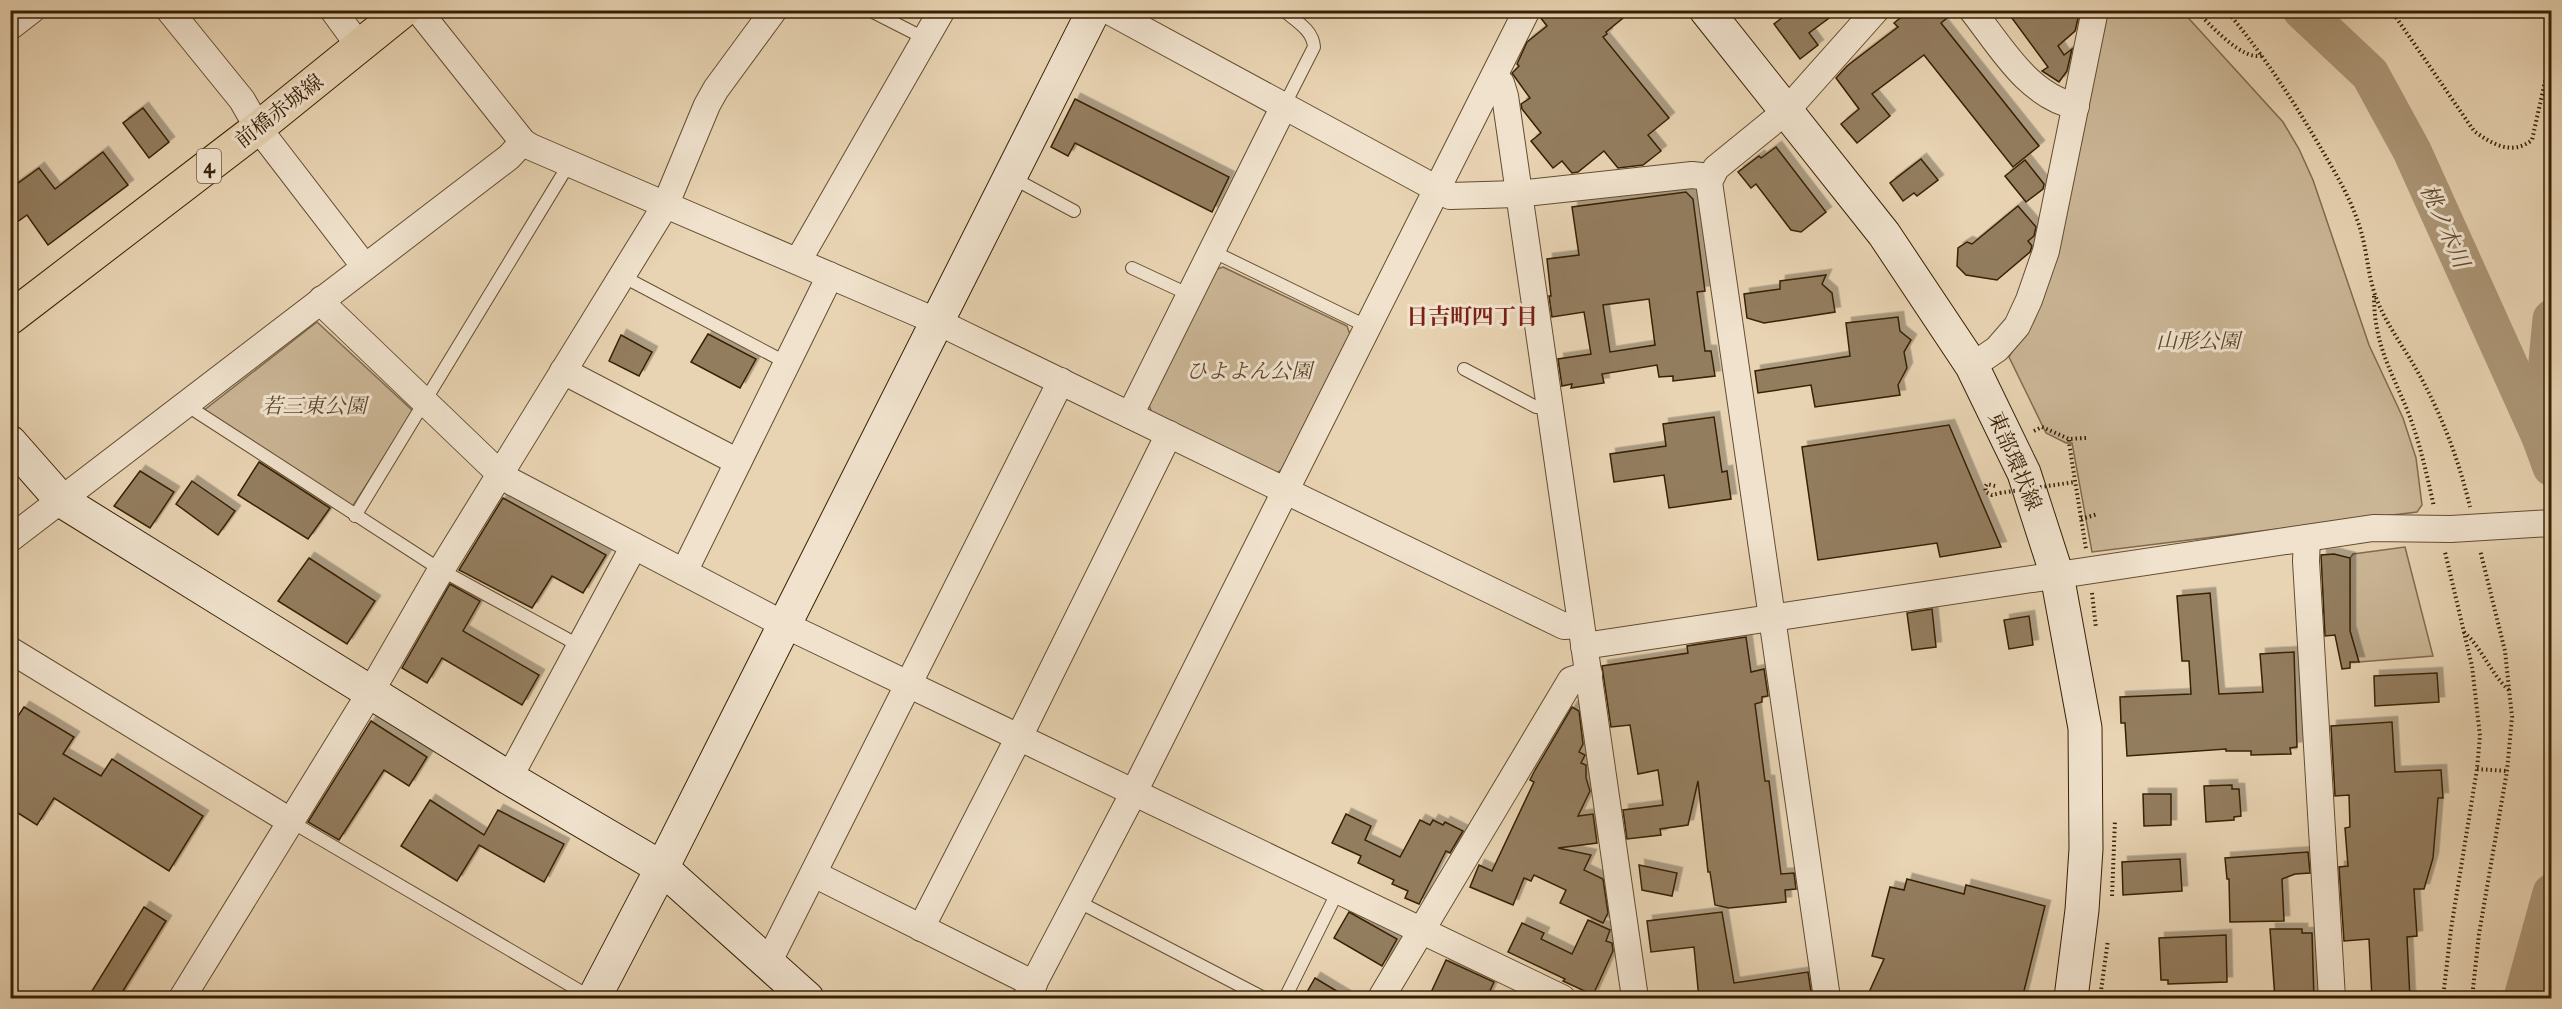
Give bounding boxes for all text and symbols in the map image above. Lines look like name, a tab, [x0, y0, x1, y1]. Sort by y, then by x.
street label: 前橋赤城線	[230, 68, 328, 154]
road number: 4	[197, 149, 221, 183]
water label: 桃ノ木川	[2415, 180, 2476, 274]
district label: 日吉町四丁目	[1406, 303, 1538, 330]
park label: 山形公園	[2156, 328, 2243, 354]
park label: ひよよん公園	[1186, 358, 1315, 384]
park label: 若三東公園	[262, 393, 369, 419]
street label: 東部環状線	[1983, 408, 2047, 514]

